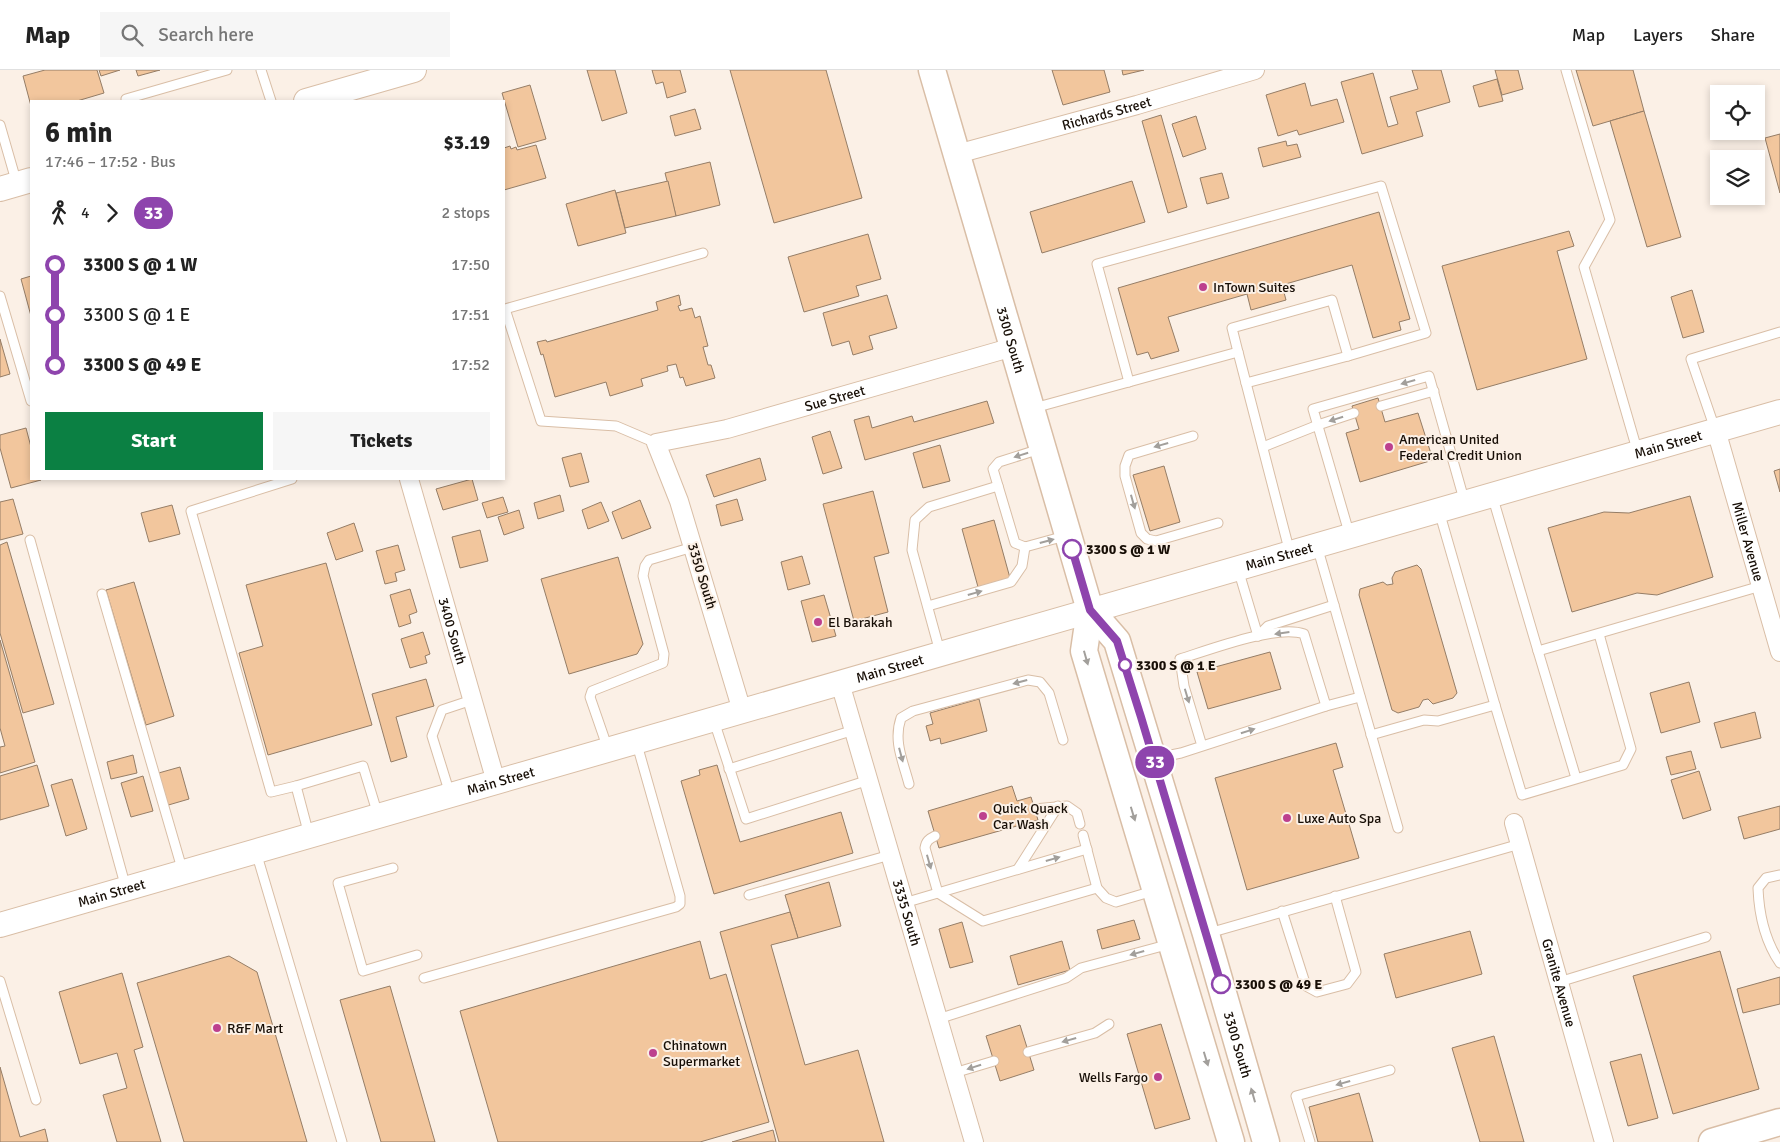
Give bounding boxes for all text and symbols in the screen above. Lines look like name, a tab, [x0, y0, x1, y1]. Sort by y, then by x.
search box	[100, 12, 450, 57]
text: Map	[25, 20, 70, 50]
icon: search	[118, 21, 146, 49]
text: Search here	[158, 23, 254, 47]
text: Map	[1572, 24, 1605, 46]
text: Layers	[1633, 24, 1683, 46]
text: Share	[1711, 24, 1755, 46]
map controls	[1710, 85, 1765, 205]
button: locate	[1710, 85, 1765, 140]
street label: Richards Street	[1060, 93, 1153, 134]
text: 6 min	[45, 116, 113, 150]
text: $3.19	[444, 131, 490, 155]
button: layers	[1710, 150, 1765, 205]
text: 17:46 – 17:52 · Bus	[45, 152, 176, 172]
icon: walk	[45, 199, 73, 227]
icon: forward	[98, 199, 126, 227]
text: 33	[144, 202, 163, 224]
text: 4	[81, 203, 90, 223]
text: 2 stops	[442, 203, 490, 223]
text: 3300 S @ 1 W	[83, 253, 197, 277]
text: 17:50	[451, 255, 490, 275]
place label: InTown Suites	[1213, 279, 1295, 296]
marker: InTown Suites	[1197, 281, 1209, 293]
text: 3300 S @ 1 E	[83, 303, 190, 327]
street label: 3300 South	[993, 304, 1029, 375]
text: 17:51	[451, 305, 490, 325]
text: 3300 S @ 49 E	[83, 353, 201, 377]
text: 17:52	[451, 355, 490, 375]
one-way arrow	[1400, 379, 1415, 387]
street label: Sue Street	[802, 381, 867, 415]
button: Start	[45, 412, 263, 470]
button: Tickets	[273, 412, 490, 470]
one-way arrow	[1328, 416, 1343, 423]
street label: Main Street	[1632, 426, 1704, 462]
place label: American United Federal Credit Union	[1399, 431, 1522, 464]
marker: American United Federal Credit Union	[1383, 441, 1395, 453]
one-way arrow	[1153, 442, 1168, 450]
one-way arrow	[1013, 452, 1028, 459]
one-way arrow	[1129, 494, 1137, 509]
street label: Miller Avenue	[1729, 500, 1768, 583]
one-way arrow	[1039, 537, 1054, 545]
marker: 3300 S @ 1 W	[1062, 539, 1082, 559]
street label: Main Street	[1243, 539, 1315, 574]
street label: 3350 South	[684, 541, 720, 611]
place label: 3300 S @ 1 W	[1086, 541, 1171, 558]
one-way arrow	[967, 588, 982, 596]
street label: 3400 South	[435, 596, 470, 666]
place label: El Barakah	[828, 614, 893, 631]
marker: El Barakah	[812, 616, 824, 628]
one-way arrow	[1274, 629, 1290, 637]
street label: Main Street	[854, 651, 926, 686]
one-way arrow	[1082, 651, 1090, 666]
place label: 3300 S @ 1 E	[1136, 657, 1216, 674]
marker: 3300 S @ 1 E	[1118, 658, 1132, 672]
one-way arrow	[1012, 679, 1027, 687]
one-way arrow	[1183, 688, 1191, 703]
one-way arrow	[1241, 727, 1256, 735]
line badge: 33	[1132, 746, 1178, 778]
one-way arrow	[897, 748, 905, 763]
text: 33	[1145, 751, 1165, 773]
street label: Main Street	[465, 763, 536, 799]
place label: Quick Quack Car Wash	[993, 800, 1068, 833]
one-way arrow	[1130, 806, 1138, 821]
marker: Quick Quack Car Wash	[977, 810, 989, 822]
place label: Luxe Auto Spa	[1297, 810, 1381, 827]
marker: Luxe Auto Spa	[1281, 812, 1293, 824]
one-way arrow	[925, 855, 933, 870]
one-way arrow	[1045, 855, 1060, 863]
street label: Main Street	[76, 875, 147, 911]
street label: 3335 South	[889, 877, 925, 948]
street label: Granite Avenue	[1539, 937, 1580, 1029]
one-way arrow	[1130, 950, 1145, 958]
marker: 3300 S @ 49 E	[1211, 974, 1231, 994]
place label: 3300 S @ 49 E	[1235, 976, 1322, 993]
street label: 3300 South	[1220, 1009, 1256, 1080]
place label: R&F Mart	[227, 1020, 283, 1037]
marker: R&F Mart	[211, 1022, 223, 1034]
one-way arrow	[1062, 1036, 1077, 1044]
place label: Chinatown Supermarket	[663, 1037, 740, 1070]
marker: Chinatown Supermarket	[647, 1047, 659, 1059]
one-way arrow	[1203, 1051, 1211, 1066]
one-way arrow	[966, 1064, 981, 1071]
place label: Wells Fargo	[1079, 1069, 1148, 1086]
marker: Wells Fargo	[1152, 1071, 1164, 1083]
one-way arrow	[1336, 1080, 1351, 1088]
one-way arrow	[1248, 1088, 1256, 1103]

